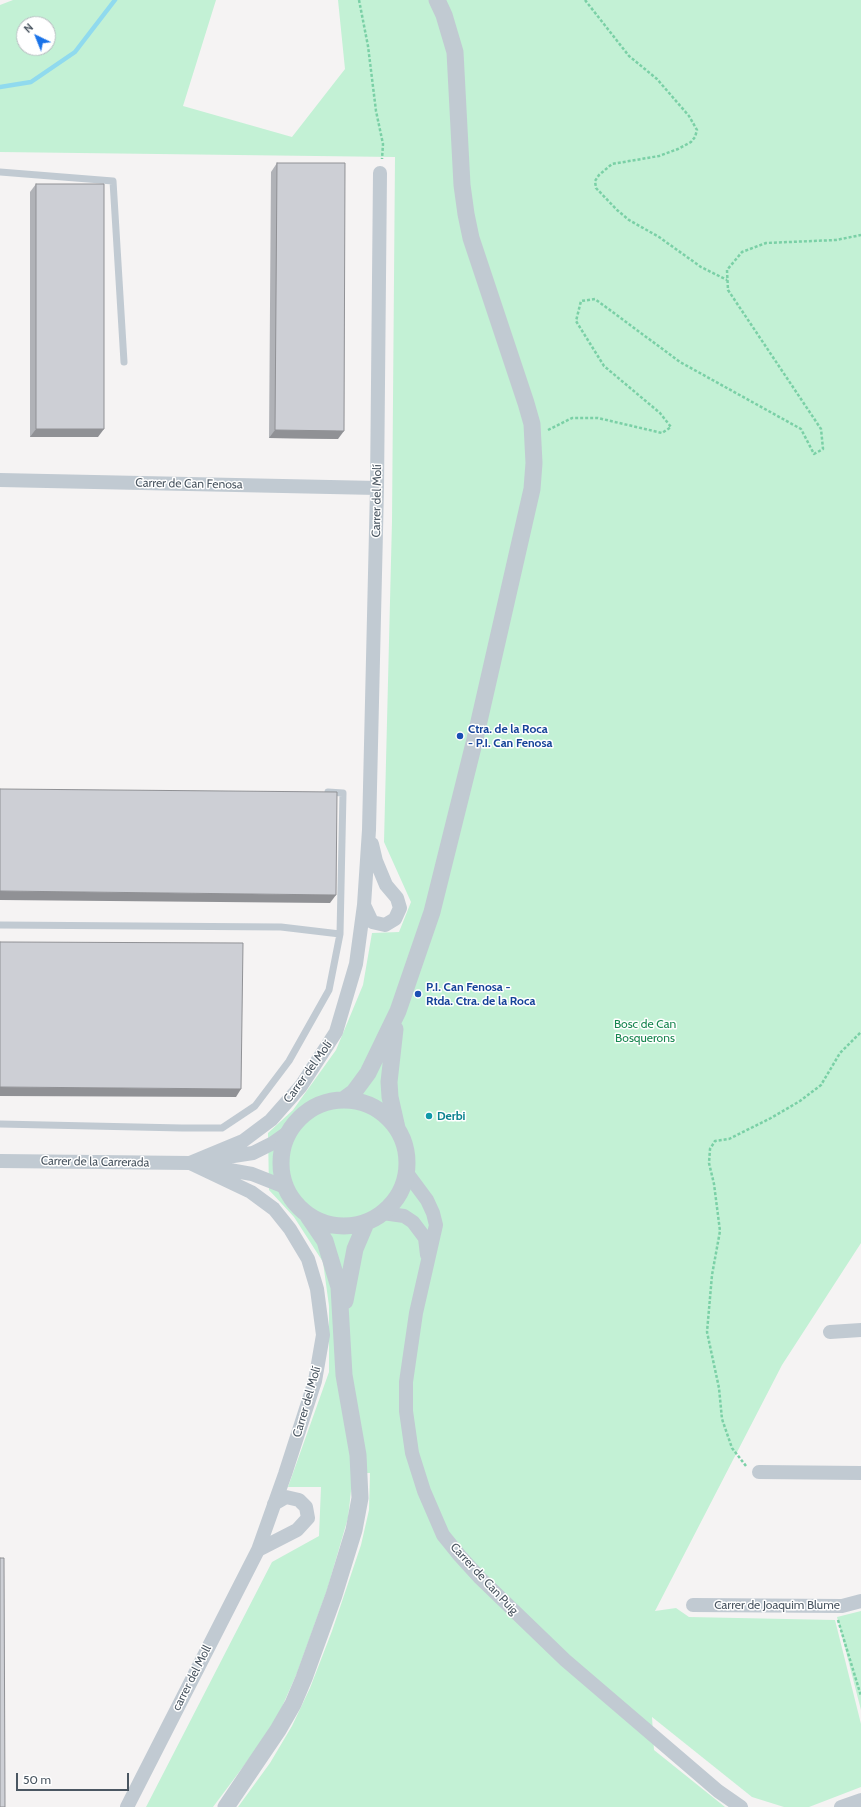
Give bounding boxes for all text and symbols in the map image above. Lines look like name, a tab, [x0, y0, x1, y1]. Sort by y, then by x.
north arrow	[16, 16, 56, 56]
text: N	[21, 20, 36, 36]
street label: Carrer del Molí	[369, 464, 385, 538]
street label: Carrer de Can Fenosa	[135, 476, 243, 492]
place label: Ctra. de la Roca - P.I. Can Fenosa	[468, 722, 553, 750]
marker: Ctra. de la Roca - P.I. Can Fenosa	[455, 731, 465, 741]
place label: P.I. Can Fenosa - Rtda. Ctra. de la Roca	[426, 980, 535, 1008]
marker: P.I. Can Fenosa - Rtda. Ctra. de la Roca	[413, 989, 423, 999]
park label: Bosc de Can Bosquerons	[614, 1017, 676, 1045]
street label: Carrer del Molí	[281, 1038, 335, 1106]
place label: Derbi	[437, 1109, 465, 1123]
marker: Derbi	[424, 1111, 434, 1121]
street label: Carrer de la Carrerada	[41, 1154, 149, 1170]
street label: Carrer del Molí	[290, 1365, 324, 1439]
street label: Carrer de Can Puig	[447, 1540, 521, 1618]
street label: Carrer de Joaquim Blume	[714, 1598, 840, 1612]
street label: carrer del Moll	[169, 1643, 215, 1713]
scale bar	[18, 1765, 131, 1791]
text: 50 m	[23, 1772, 51, 1787]

